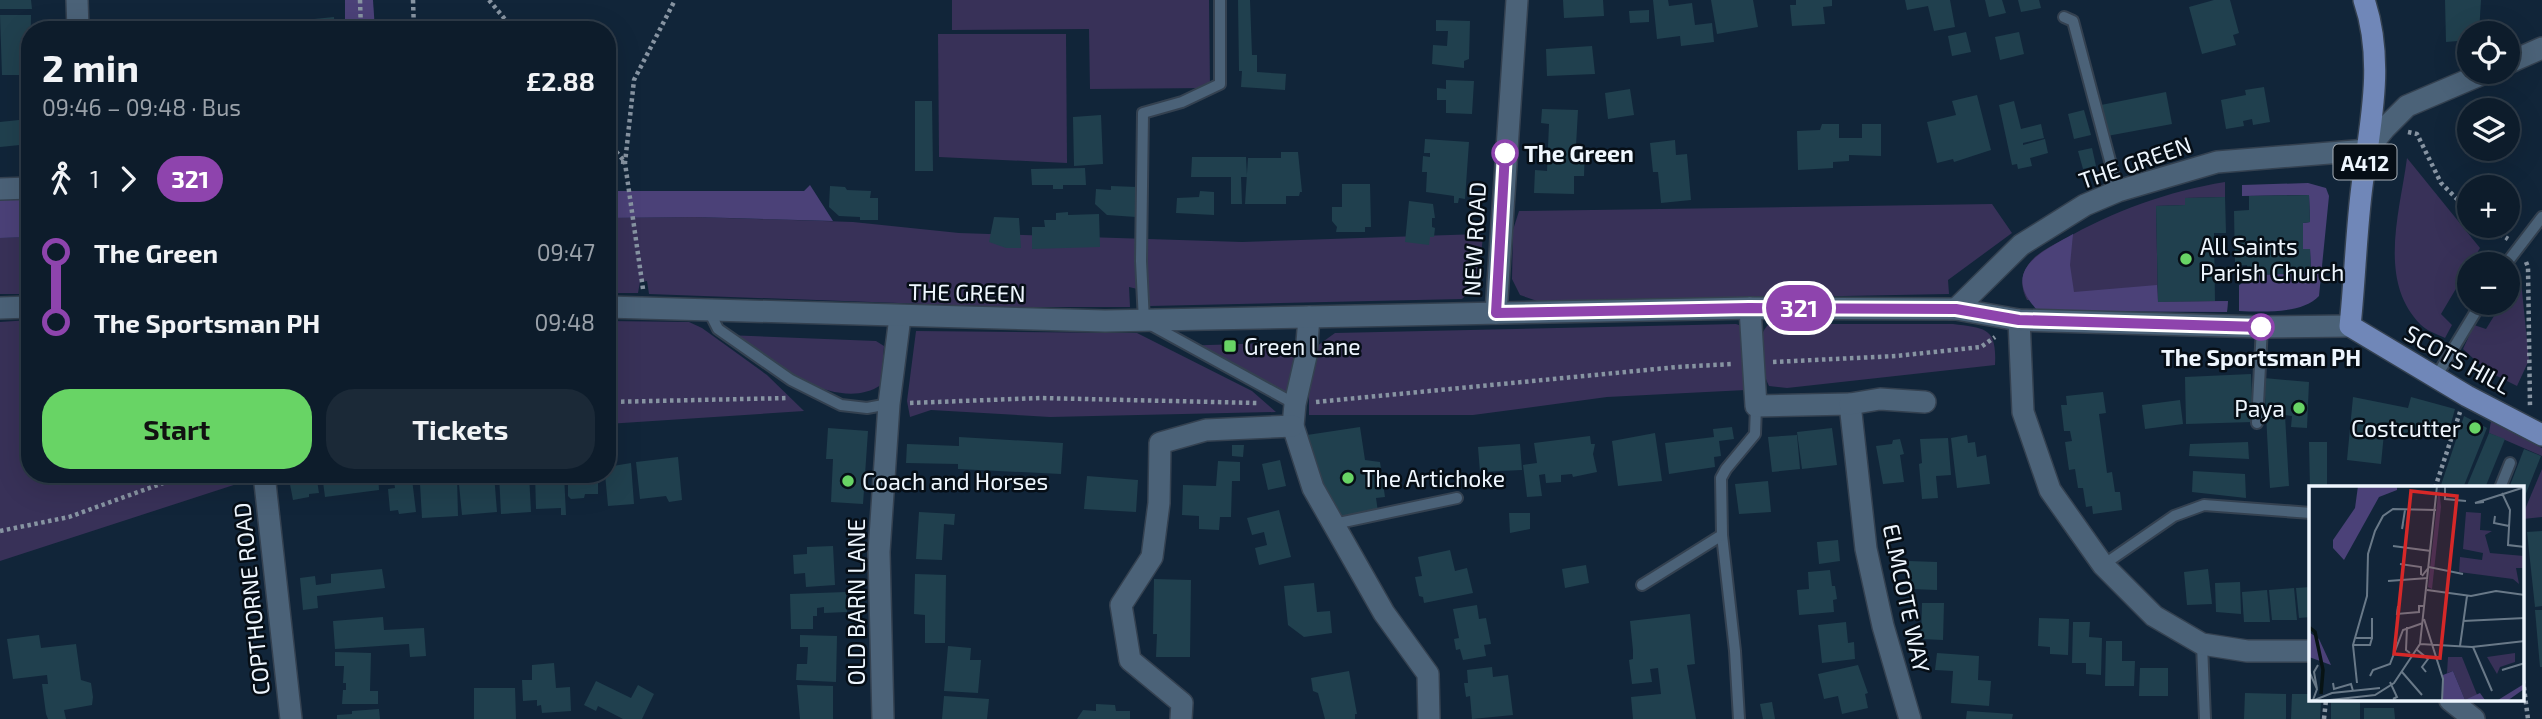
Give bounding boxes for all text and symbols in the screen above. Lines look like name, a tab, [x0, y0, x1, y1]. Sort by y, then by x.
map controls	[2457, 21, 2520, 315]
button: locate	[2457, 21, 2520, 84]
text: 2 min	[42, 44, 139, 90]
text: £2.88	[526, 65, 595, 96]
text: 09:46 – 09:48 · Bus	[42, 93, 241, 121]
button: layers	[2457, 98, 2520, 161]
street label: THE GREEN	[2075, 130, 2195, 194]
place label: The Green	[1524, 139, 1634, 167]
marker: The Green	[1492, 140, 1518, 166]
road number: A412	[2334, 144, 2396, 180]
icon: walk	[42, 160, 80, 198]
icon: forward	[109, 160, 147, 198]
text: 321	[171, 164, 209, 193]
text: 1	[90, 165, 99, 193]
button: +	[2457, 175, 2520, 238]
street label: NEW ROAD	[1457, 181, 1491, 297]
place label: All Saints Parish Church	[2200, 232, 2344, 286]
text: The Green	[94, 237, 218, 268]
text: 09:47	[537, 238, 595, 266]
marker: All Saints Parish Church	[2178, 251, 2194, 267]
button: −	[2457, 252, 2520, 315]
street label: THE GREEN	[908, 277, 1026, 307]
line badge: 321	[1759, 285, 1839, 331]
text: 321	[1780, 293, 1818, 322]
text: The Sportsman PH	[94, 307, 320, 338]
text: 09:48	[534, 308, 595, 336]
marker: The Sportsman PH	[2248, 314, 2274, 340]
street label: SCOTS HILL	[2400, 318, 2516, 400]
place label: Green Lane	[1244, 332, 1361, 360]
marker: Green Lane	[1222, 338, 1238, 354]
place label: The Sportsman PH	[2161, 343, 2361, 371]
button: Start	[42, 389, 312, 469]
button: Tickets	[326, 389, 595, 469]
place label: Paya	[2234, 394, 2285, 422]
marker: Paya	[2291, 400, 2307, 416]
place label: Costcutter	[2351, 414, 2461, 442]
marker: Costcutter	[2467, 420, 2483, 436]
place label: The Artichoke	[1362, 464, 1505, 492]
place label: Coach and Horses	[862, 467, 1048, 495]
marker: The Artichoke	[1340, 470, 1356, 486]
marker: Coach and Horses	[840, 473, 856, 489]
inset map	[2309, 486, 2524, 702]
street label: COPTHORNE ROAD	[227, 501, 275, 697]
street label: OLD BARN LANE	[842, 519, 870, 685]
street label: ELMCOTE WAY	[1878, 521, 1936, 675]

